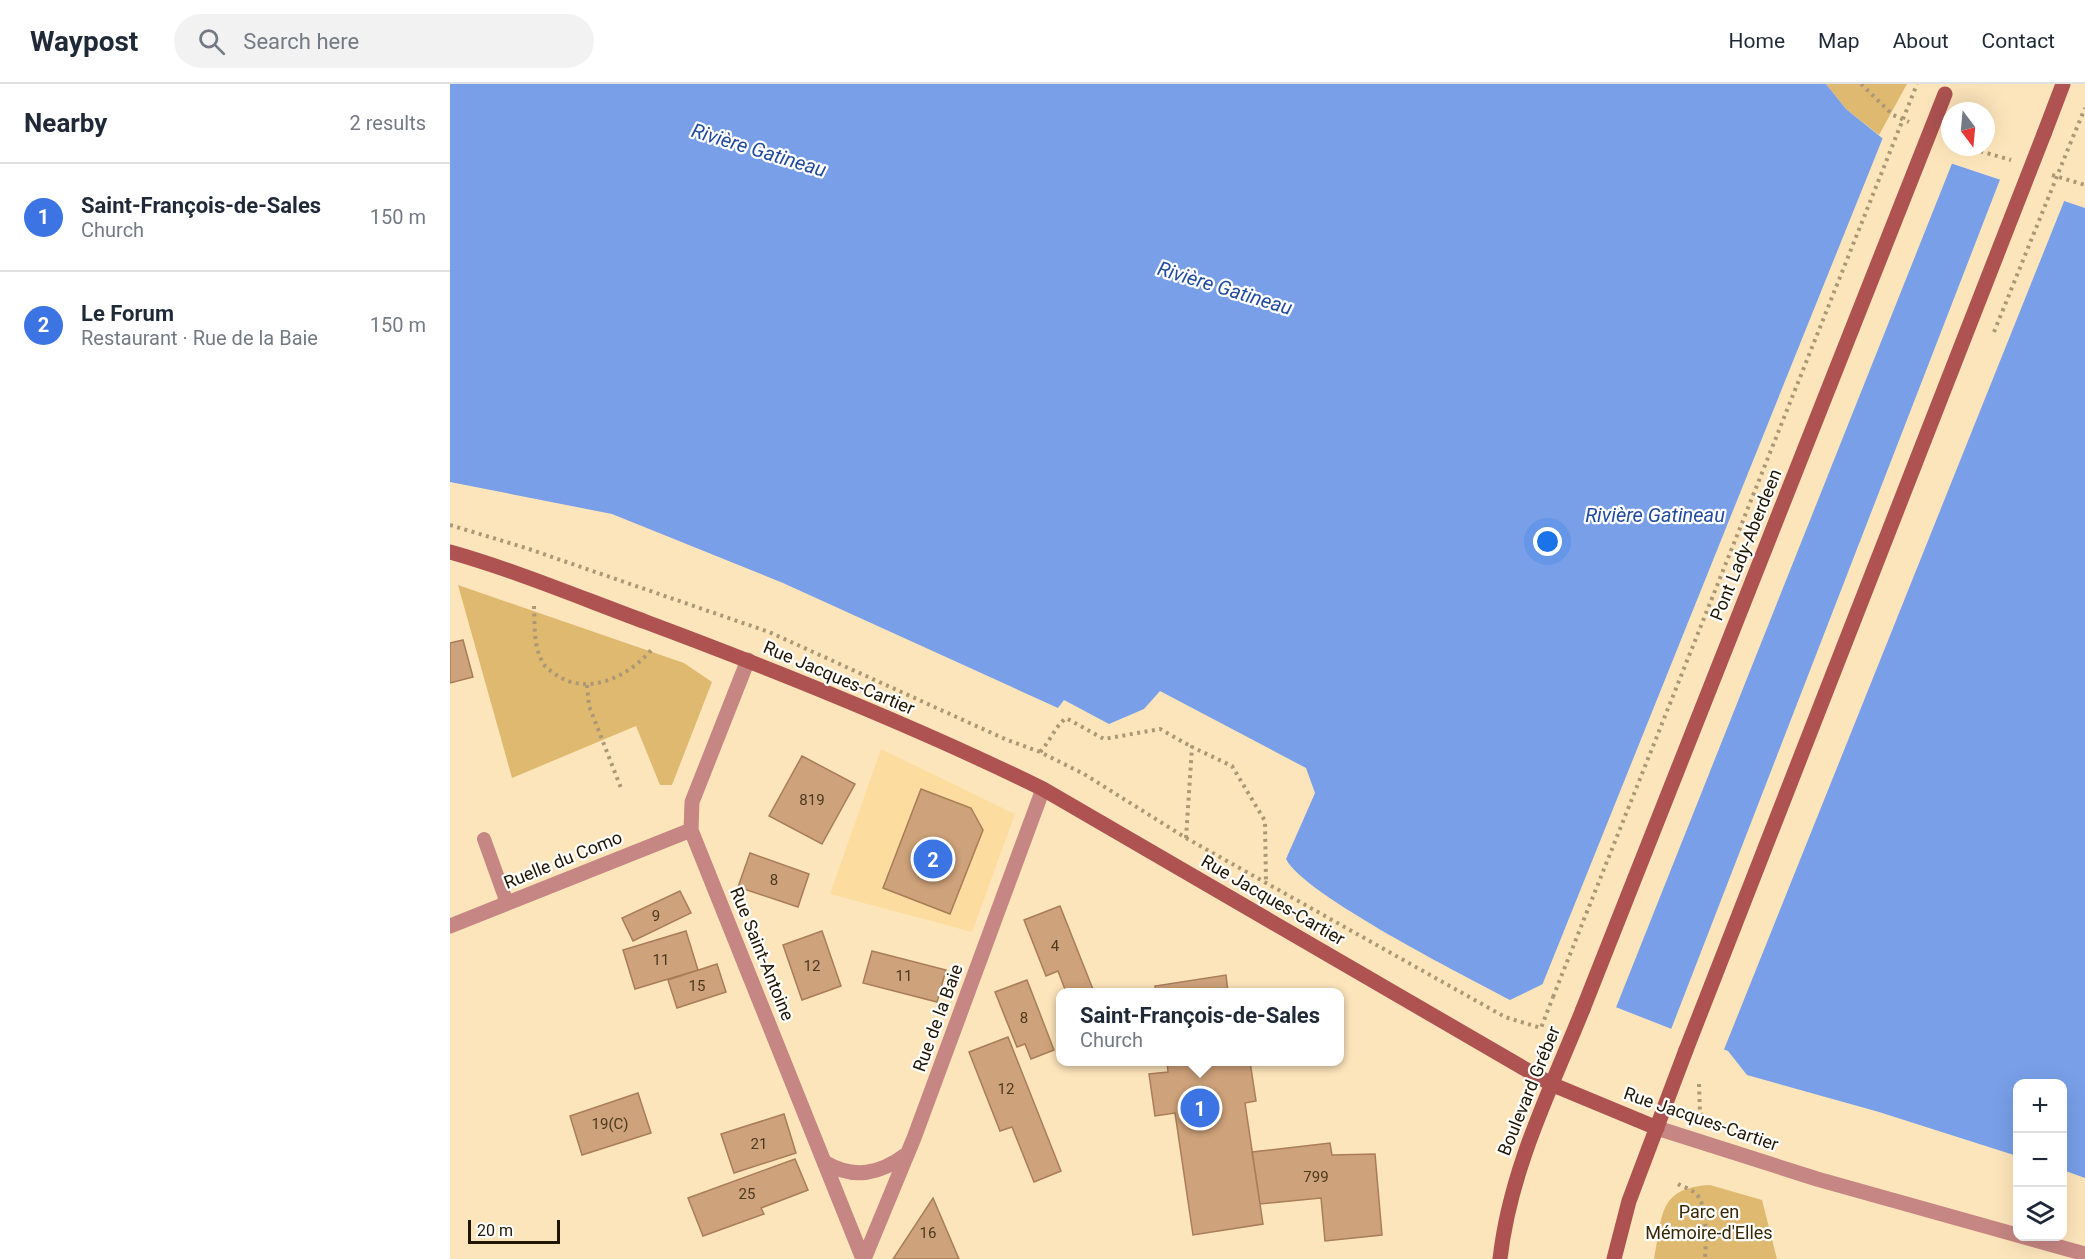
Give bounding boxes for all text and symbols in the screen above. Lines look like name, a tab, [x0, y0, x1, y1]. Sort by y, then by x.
search box	[174, 14, 594, 68]
text: Waypost	[30, 25, 138, 58]
icon: search	[195, 25, 228, 58]
text: Search here	[243, 29, 359, 54]
text: Home	[1729, 29, 1785, 53]
text: Map	[1818, 29, 1860, 53]
text: About	[1893, 29, 1949, 53]
text: Contact	[1982, 29, 2055, 53]
north arrow	[1941, 102, 1995, 156]
text: Nearby	[24, 108, 107, 138]
text: 2 results	[350, 111, 426, 135]
water label: Rivière Gatineau	[689, 118, 830, 182]
text: Saint-François-de-Sales	[81, 193, 321, 218]
text: 1	[38, 205, 49, 229]
text: 150 m	[370, 205, 426, 229]
text: Church	[81, 218, 144, 242]
water label: Rivière Gatineau	[1155, 256, 1296, 320]
text: Le Forum	[81, 301, 174, 326]
text: 2	[38, 313, 49, 337]
text: 150 m	[370, 313, 426, 337]
text: Restaurant · Rue de la Baie	[81, 326, 318, 350]
street label: Pont Lady-Aberdeen	[1706, 466, 1786, 624]
water label: Rivière Gatineau	[1585, 503, 1725, 527]
your location	[1533, 527, 1562, 556]
street label: Rue Jacques-Cartier	[760, 636, 918, 719]
house number: 819	[799, 791, 825, 809]
street label: Ruelle du Como	[501, 826, 625, 893]
pin: 2	[914, 836, 952, 882]
street label: Rue Jacques-Cartier	[1198, 850, 1349, 949]
house number: 8	[770, 871, 778, 889]
street label: Rue Saint-Antoine	[726, 884, 799, 1024]
house number: 9	[652, 907, 660, 925]
house number: 4	[1051, 937, 1060, 955]
house number: 11	[653, 951, 669, 969]
house number: 12	[804, 957, 820, 975]
street label: Rue de la Baie	[908, 961, 967, 1074]
house number: 11	[896, 967, 912, 985]
house number: 15	[689, 977, 705, 995]
popup	[1056, 988, 1344, 1066]
text: Saint-François-de-Sales	[1080, 1003, 1320, 1028]
house number: 8	[1020, 1009, 1028, 1027]
street label: Boulevard Gréber	[1493, 1023, 1564, 1159]
text: Church	[1080, 1028, 1143, 1052]
map controls	[2013, 1079, 2067, 1241]
button: +	[2013, 1079, 2067, 1133]
house number: 12	[998, 1080, 1014, 1098]
street label: Rue Jacques-Cartier	[1621, 1082, 1781, 1155]
pin: 1	[1180, 1086, 1220, 1130]
house number: 19(C)	[592, 1115, 628, 1133]
button: −	[2013, 1133, 2067, 1187]
house number: 21	[751, 1135, 767, 1153]
house number: 799	[1303, 1168, 1329, 1186]
house number: 25	[739, 1185, 755, 1203]
button: layers	[2013, 1187, 2067, 1241]
park label: Parc en Mémoire-d'Elles	[1645, 1201, 1773, 1243]
scale bar	[468, 1217, 560, 1244]
text: 20 m	[477, 1221, 513, 1240]
house number: 16	[920, 1224, 936, 1242]

